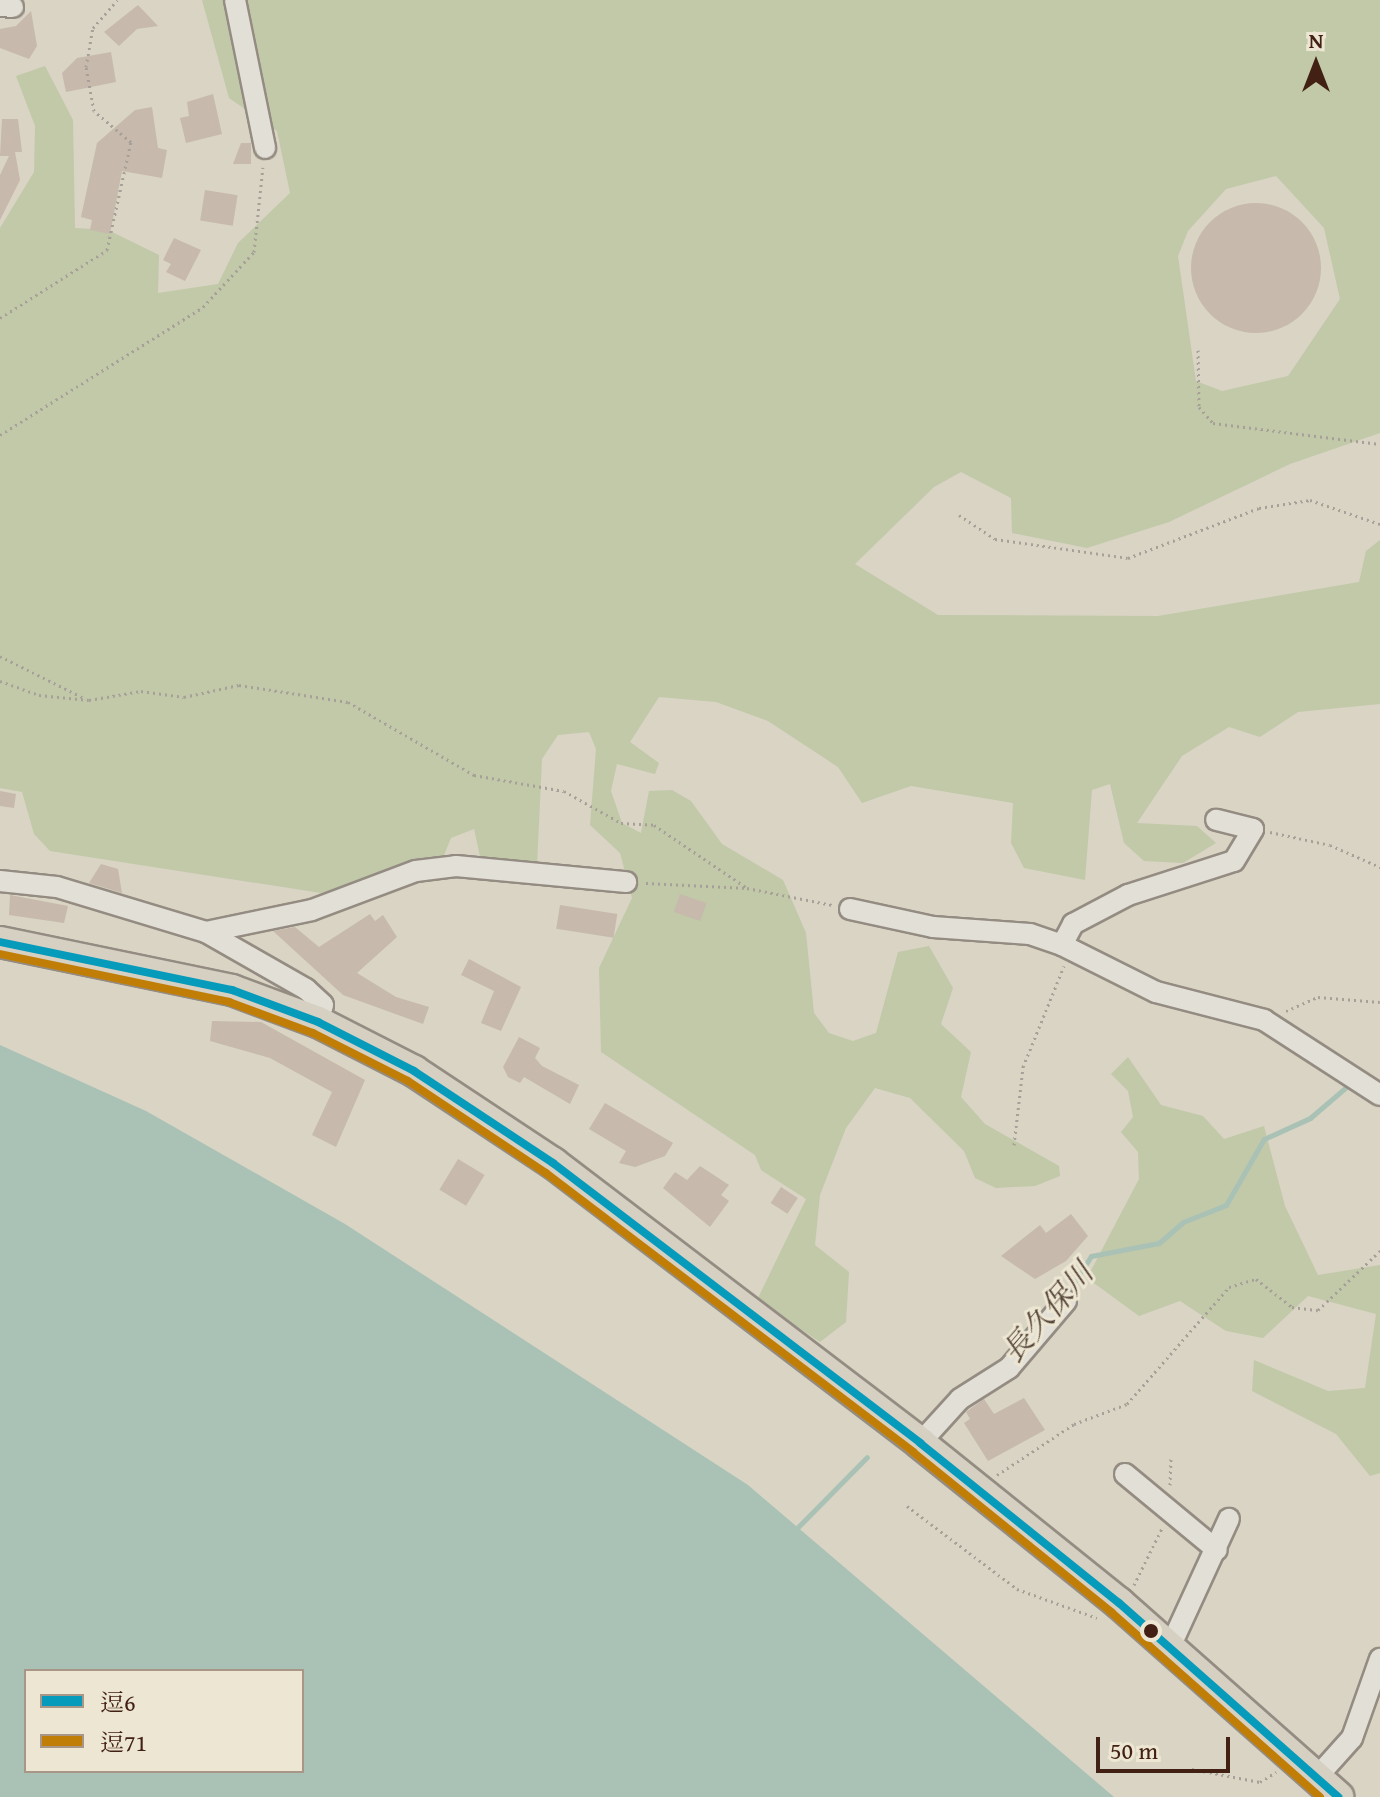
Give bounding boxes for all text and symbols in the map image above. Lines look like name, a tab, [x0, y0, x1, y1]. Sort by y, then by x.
north arrow	[1276, 24, 1356, 104]
text: N	[1309, 24, 1323, 56]
water label: 長久保川	[994, 1255, 1100, 1369]
unlabelled marker	[1143, 1623, 1159, 1639]
legend	[24, 1669, 304, 1773]
text: 逗6	[100, 1685, 136, 1720]
scale bar	[1100, 1721, 1234, 1771]
text: 逗71	[100, 1725, 147, 1760]
text: 50 m	[1110, 1733, 1158, 1768]

